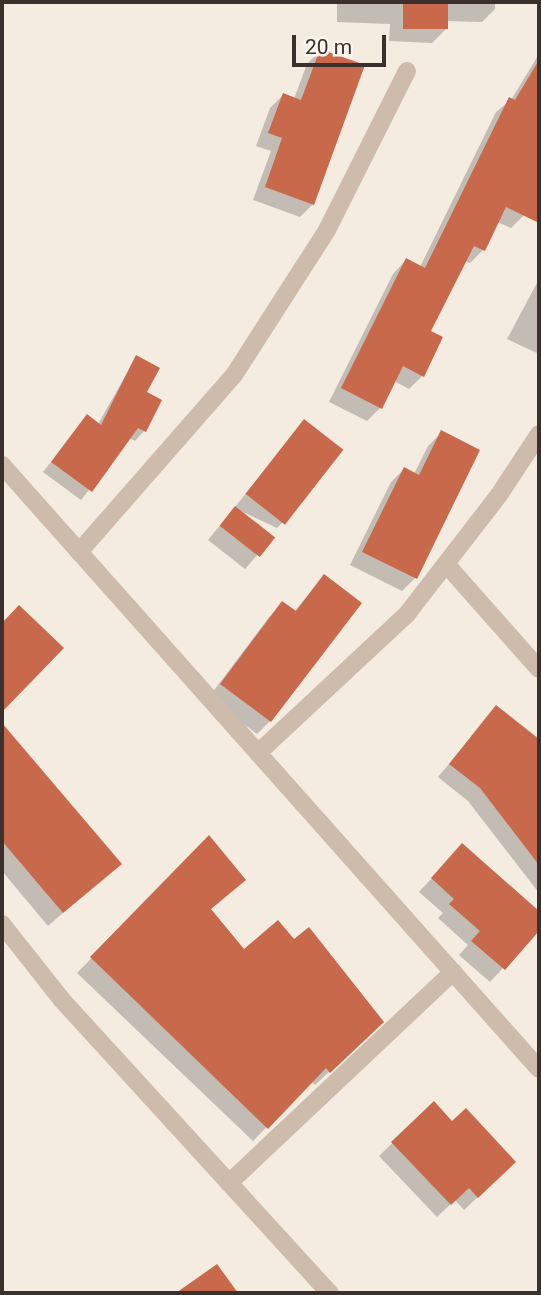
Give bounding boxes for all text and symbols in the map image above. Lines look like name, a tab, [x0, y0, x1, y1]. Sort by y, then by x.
scale bar	[296, 21, 391, 65]
text: 20 m	[305, 35, 352, 59]

